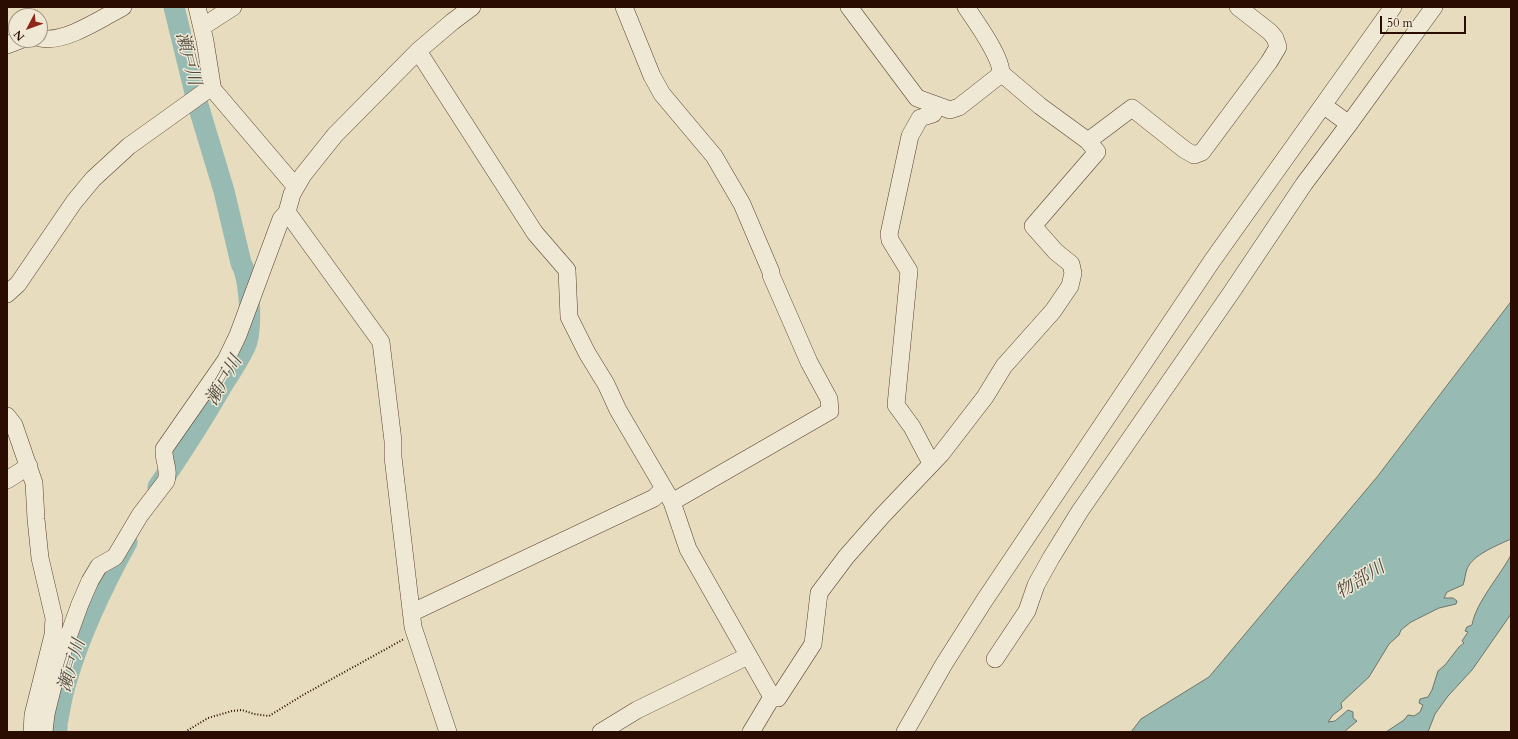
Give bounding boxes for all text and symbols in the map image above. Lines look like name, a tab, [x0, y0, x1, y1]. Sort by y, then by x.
north arrow	[8, 8, 48, 48]
scale bar	[1382, 8, 1468, 34]
text: 50 m	[1387, 15, 1413, 31]
text: N	[11, 27, 28, 44]
water label: 瀬戸川	[170, 30, 204, 88]
water label: 瀬戸川	[202, 352, 248, 410]
water label: 物部川	[1332, 558, 1390, 604]
water label: 瀬戸川	[55, 637, 91, 695]

